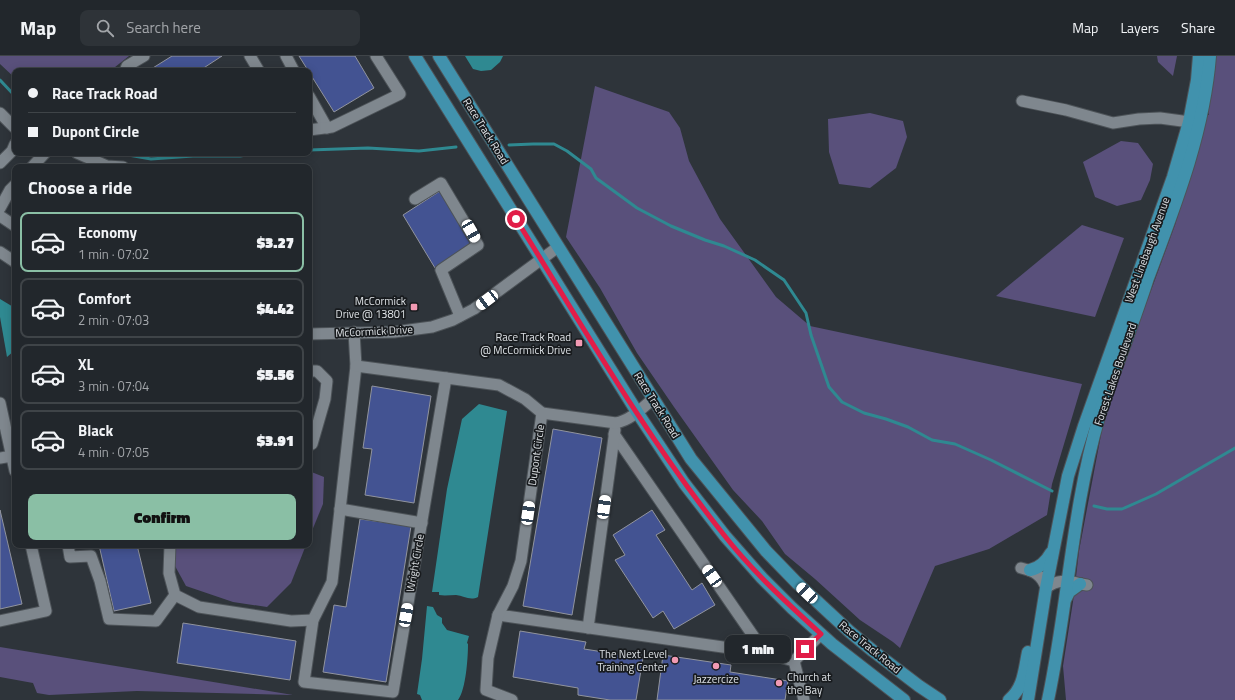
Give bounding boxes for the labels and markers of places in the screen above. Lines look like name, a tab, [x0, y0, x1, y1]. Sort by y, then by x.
place label: McCormick Drive @ 13801	[336, 293, 407, 322]
marker: McCormick Drive @ 13801	[409, 302, 419, 312]
place label: Race Track Road @ McCormick Drive	[480, 329, 571, 358]
marker: Race Track Road @ McCormick Drive	[574, 338, 584, 348]
place label: The Next Level Training Center	[598, 646, 667, 675]
marker: The Next Level Training Center	[670, 655, 680, 665]
marker: Jazzercize	[711, 661, 721, 671]
place label: Church at the Bay	[787, 669, 831, 698]
place label: Jazzercize	[693, 671, 739, 687]
marker: Church at the Bay	[774, 678, 784, 688]

